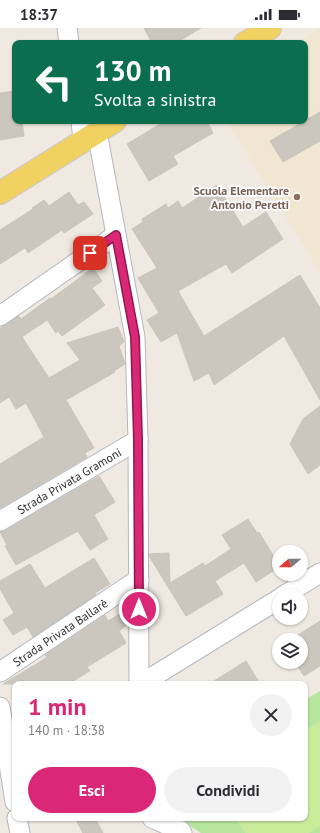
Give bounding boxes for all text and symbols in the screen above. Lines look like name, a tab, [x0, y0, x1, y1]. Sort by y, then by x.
text: 18:37	[20, 5, 58, 24]
text: 130 m	[94, 52, 171, 89]
icon: left	[28, 56, 80, 108]
text: Svolta a sinistra	[94, 88, 216, 111]
place label: Scuola Elementare Antonio Peretti	[193, 183, 289, 212]
marker: Scuola Elementare Antonio Peretti	[292, 192, 302, 202]
pin	[73, 236, 107, 270]
icon: arrive	[79, 242, 101, 264]
street label: Strada Privata Gramoni	[14, 444, 124, 517]
north arrow	[272, 545, 308, 581]
map controls	[272, 545, 308, 669]
position arrow	[118, 588, 160, 630]
button: sound	[272, 589, 308, 625]
street label: Strada Privata Ballarè	[10, 595, 110, 669]
button: layers	[272, 633, 308, 669]
text: 1 min	[28, 691, 87, 722]
button: close	[250, 694, 292, 736]
text: 140 m · 18:38	[28, 722, 105, 739]
button: Esci	[28, 767, 156, 813]
button: Condividi	[164, 767, 292, 813]

